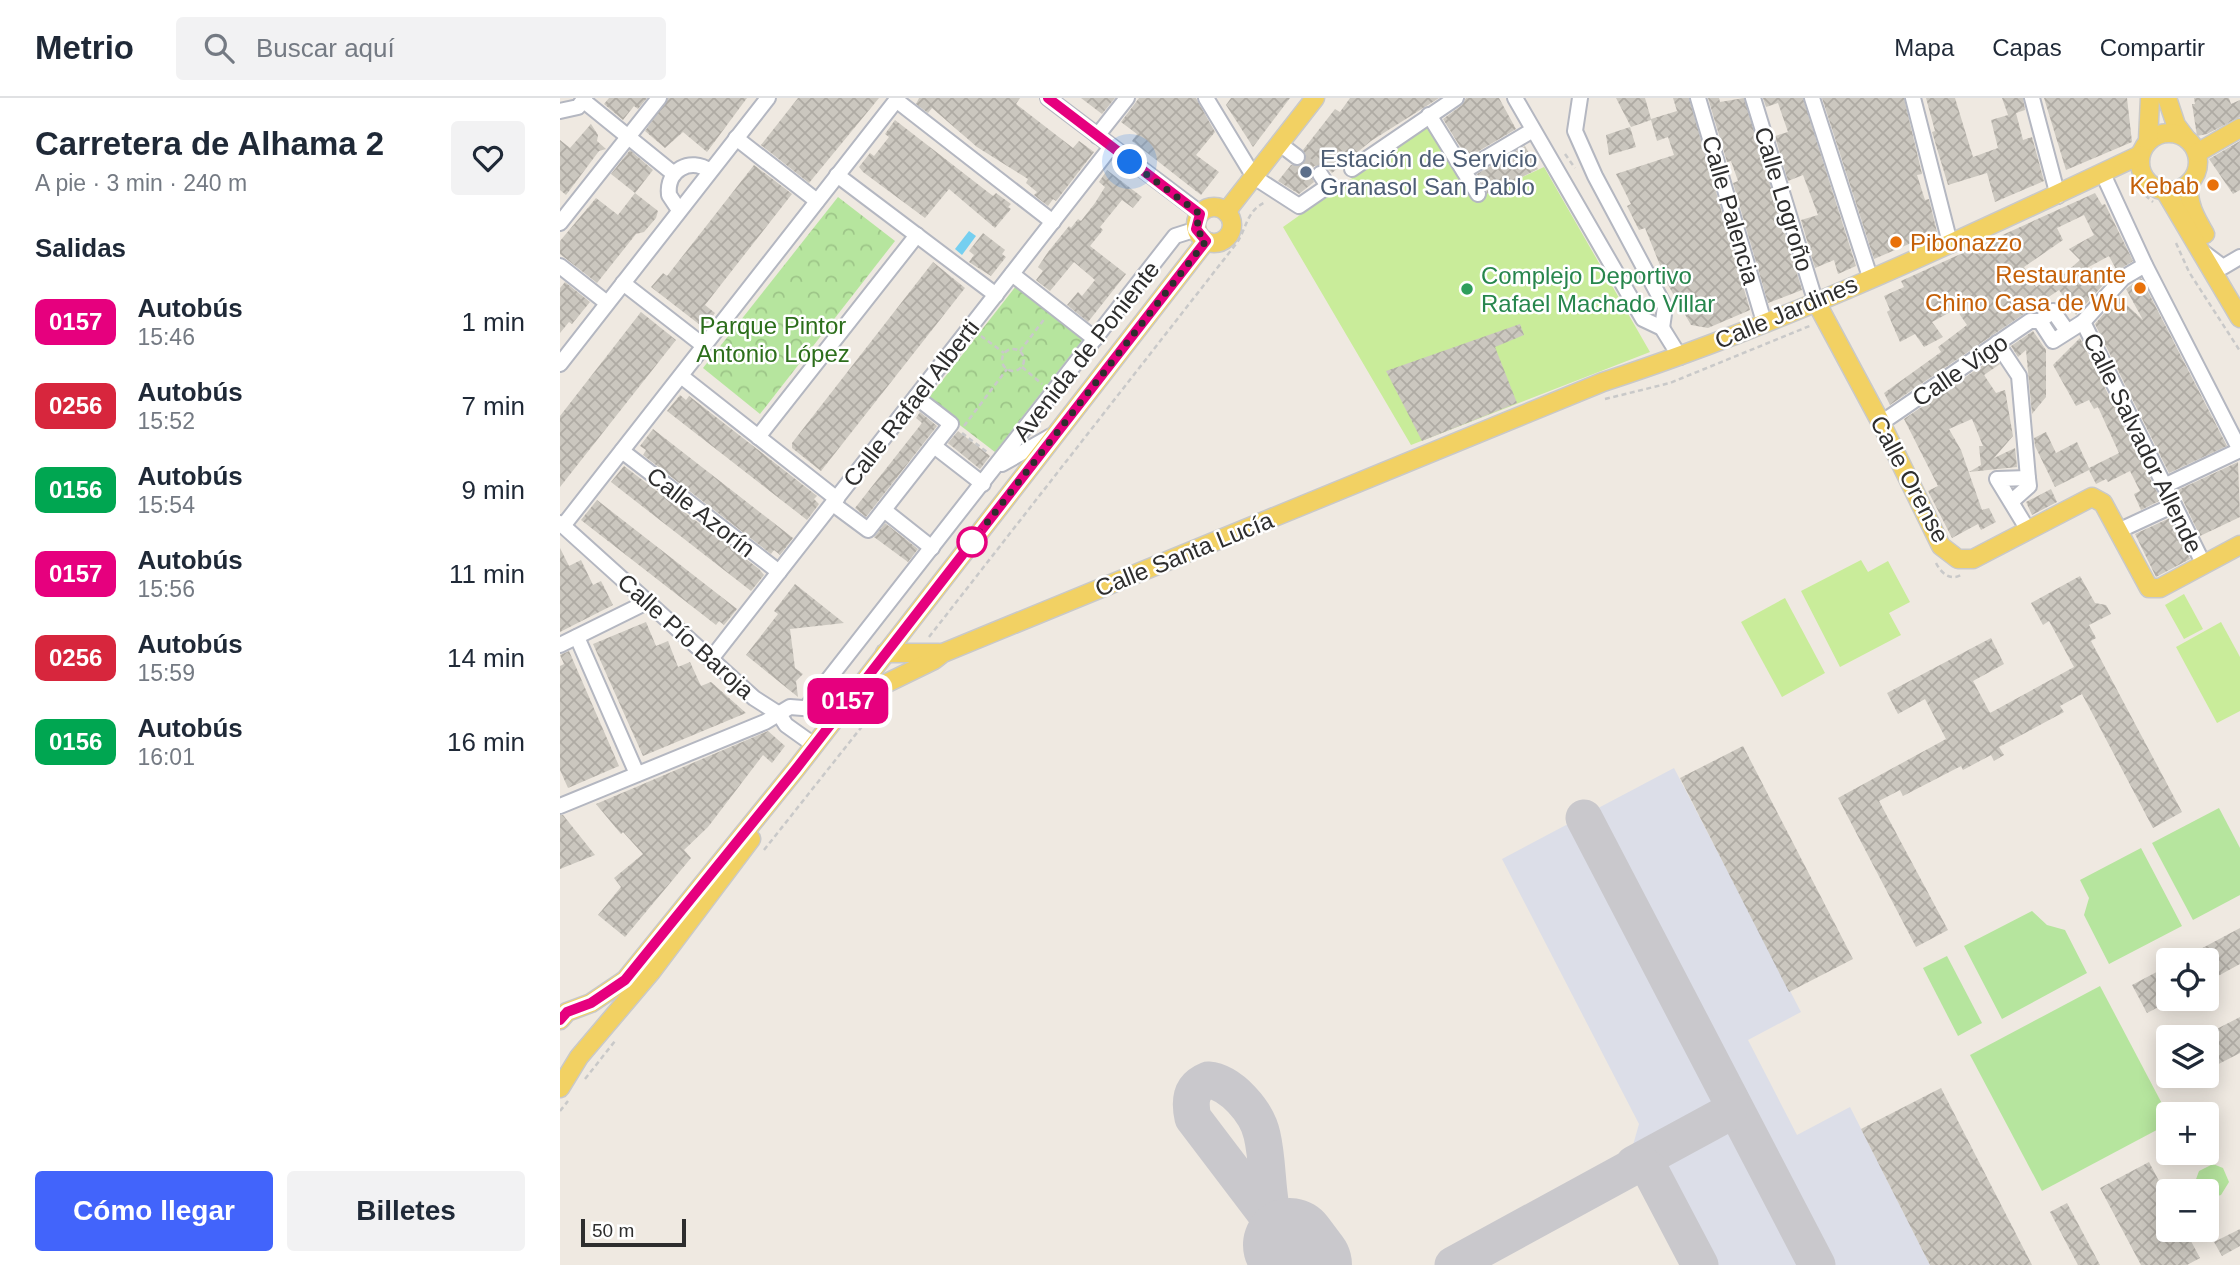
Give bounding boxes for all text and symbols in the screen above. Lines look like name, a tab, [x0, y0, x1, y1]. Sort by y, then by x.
search box	[176, 17, 666, 80]
text: Metrio	[35, 29, 134, 66]
icon: search	[200, 29, 238, 67]
text: Buscar aquí	[256, 33, 395, 63]
text: Mapa	[1894, 34, 1954, 61]
text: Capas	[1992, 34, 2062, 61]
text: Compartir	[2100, 34, 2205, 61]
button: heart	[451, 121, 525, 195]
street label: Calle Logroño	[1749, 124, 1819, 274]
text: Carretera de Alhama 2	[35, 125, 384, 162]
street label: Calle Palencia	[1697, 133, 1765, 288]
your location	[1112, 144, 1147, 179]
place label: Estación de Servicio Granasol San Pablo	[1320, 145, 1537, 200]
marker: Estación de Servicio Granasol San Pablo	[1298, 164, 1314, 180]
text: A pie · 3 min · 240 m	[35, 170, 247, 196]
place label: Kebab	[2130, 172, 2199, 199]
marker: Kebab	[2205, 177, 2221, 193]
place label: Pibonazzo	[1910, 229, 2022, 256]
text: Salidas	[35, 233, 126, 263]
marker: Pibonazzo	[1888, 234, 1904, 250]
street label: Avenida de Poniente	[1007, 256, 1165, 446]
place label: Restaurante Chino Casa de Wu	[1925, 261, 2126, 316]
place label: Complejo Deportivo Rafael Machado Villar	[1481, 262, 1715, 317]
street label: Calle Jardines	[1711, 270, 1861, 354]
marker: Restaurante Chino Casa de Wu	[2132, 280, 2148, 296]
marker: Complejo Deportivo Rafael Machado Villar	[1459, 281, 1475, 297]
text: Autobús	[137, 293, 243, 323]
text: 1 min	[461, 307, 525, 337]
text: 0157	[49, 308, 102, 335]
park label: Parque Pintor Antonio López	[696, 312, 850, 367]
street label: Calle Rafael Alberti	[838, 314, 984, 492]
text: 15:46	[137, 324, 195, 350]
street label: Calle Vigo	[1907, 328, 2013, 412]
street label: Calle Salvador Allende	[2078, 329, 2208, 557]
text: Autobús	[137, 377, 243, 407]
text: 7 min	[461, 391, 525, 421]
text: 0256	[49, 392, 102, 419]
text: 15:52	[137, 408, 195, 434]
street label: Calle Orense	[1865, 411, 1955, 547]
text: Autobús	[137, 461, 243, 491]
street label: Calle Azorín	[642, 462, 760, 562]
text: 9 min	[461, 475, 525, 505]
text: 0156	[49, 476, 102, 503]
text: 15:54	[137, 492, 195, 518]
street label: Calle Santa Lucía	[1091, 506, 1277, 602]
unlabelled marker	[957, 527, 987, 557]
text: Autobús	[137, 545, 243, 575]
text: 11 min	[449, 559, 525, 589]
text: 0157	[49, 560, 102, 587]
street label: Calle Pío Baroja	[613, 568, 760, 704]
text: 15:56	[137, 576, 195, 602]
text: Autobús	[137, 629, 243, 659]
text: 14 min	[447, 643, 525, 673]
text: 0256	[49, 644, 102, 671]
text: 15:59	[137, 660, 195, 686]
line badge: 0157	[799, 678, 897, 724]
text: 0157	[821, 687, 875, 714]
text: Autobús	[137, 713, 243, 743]
text: 16 min	[447, 727, 525, 757]
text: 0156	[49, 728, 102, 755]
text: 16:01	[137, 744, 195, 770]
map controls	[2156, 948, 2219, 1242]
button: locate	[2156, 948, 2219, 1011]
button: layers	[2156, 1025, 2219, 1088]
button: +	[2156, 1102, 2219, 1165]
button: Cómo llegar	[35, 1171, 273, 1251]
button: Billetes	[287, 1171, 525, 1251]
button: −	[2156, 1179, 2219, 1242]
scale bar	[581, 1216, 686, 1248]
text: 50 m	[592, 1220, 634, 1241]

